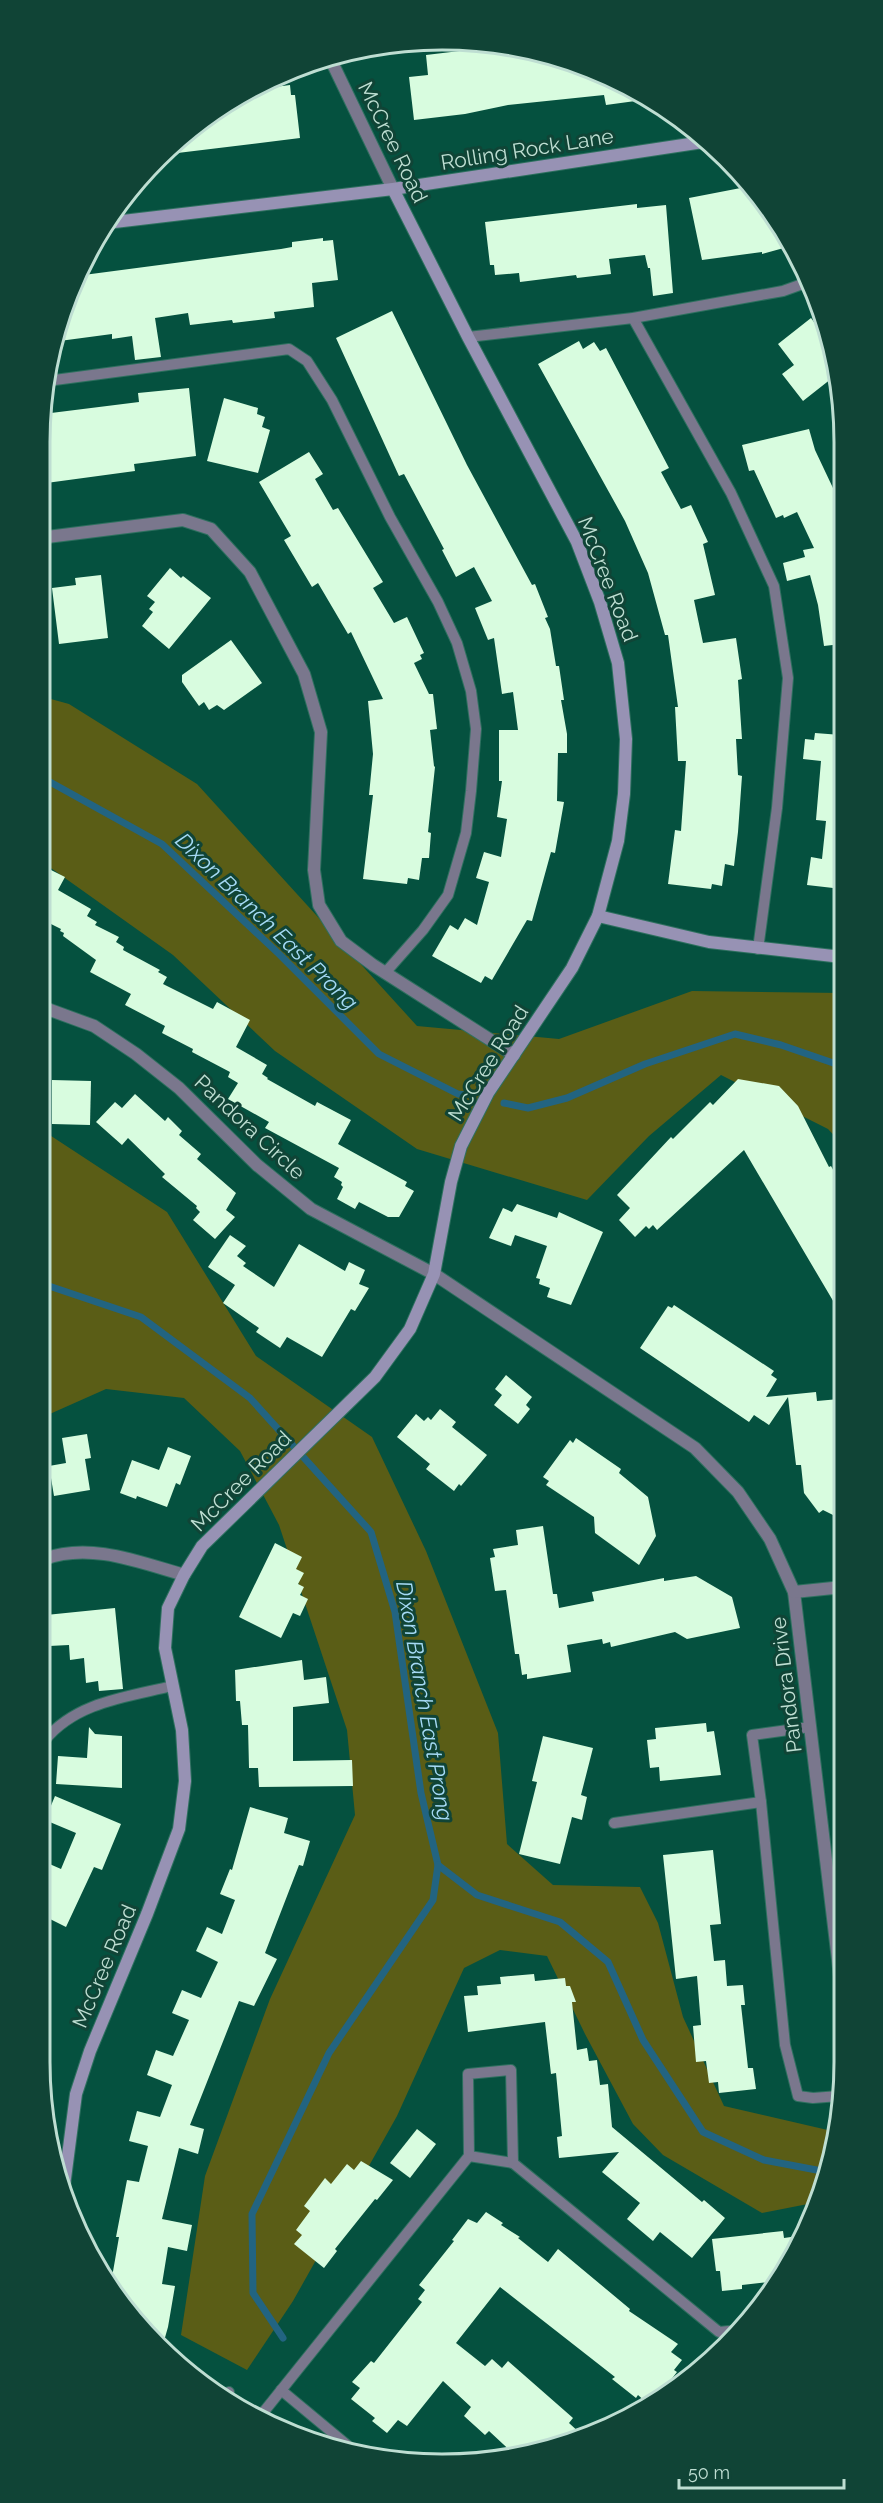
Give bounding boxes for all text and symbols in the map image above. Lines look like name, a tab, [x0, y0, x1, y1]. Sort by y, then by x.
street label: McCree Road	[353, 77, 433, 207]
street label: Rolling Rock Lane	[439, 123, 615, 175]
street label: McCree Road	[573, 513, 643, 645]
water label: Dixon Branch East Prong	[170, 827, 364, 1015]
street label: McCree Road	[443, 1001, 533, 1125]
street label: Pandora Circle	[190, 1069, 310, 1185]
street label: McCree Road	[186, 1426, 296, 1536]
water label: Dixon Branch East Prong	[391, 1579, 459, 1823]
street label: Pandora Drive	[765, 1616, 807, 1754]
street label: McCree Road	[67, 1901, 141, 2031]
scale bar	[679, 2452, 844, 2490]
text: 50 m	[688, 2462, 730, 2483]

